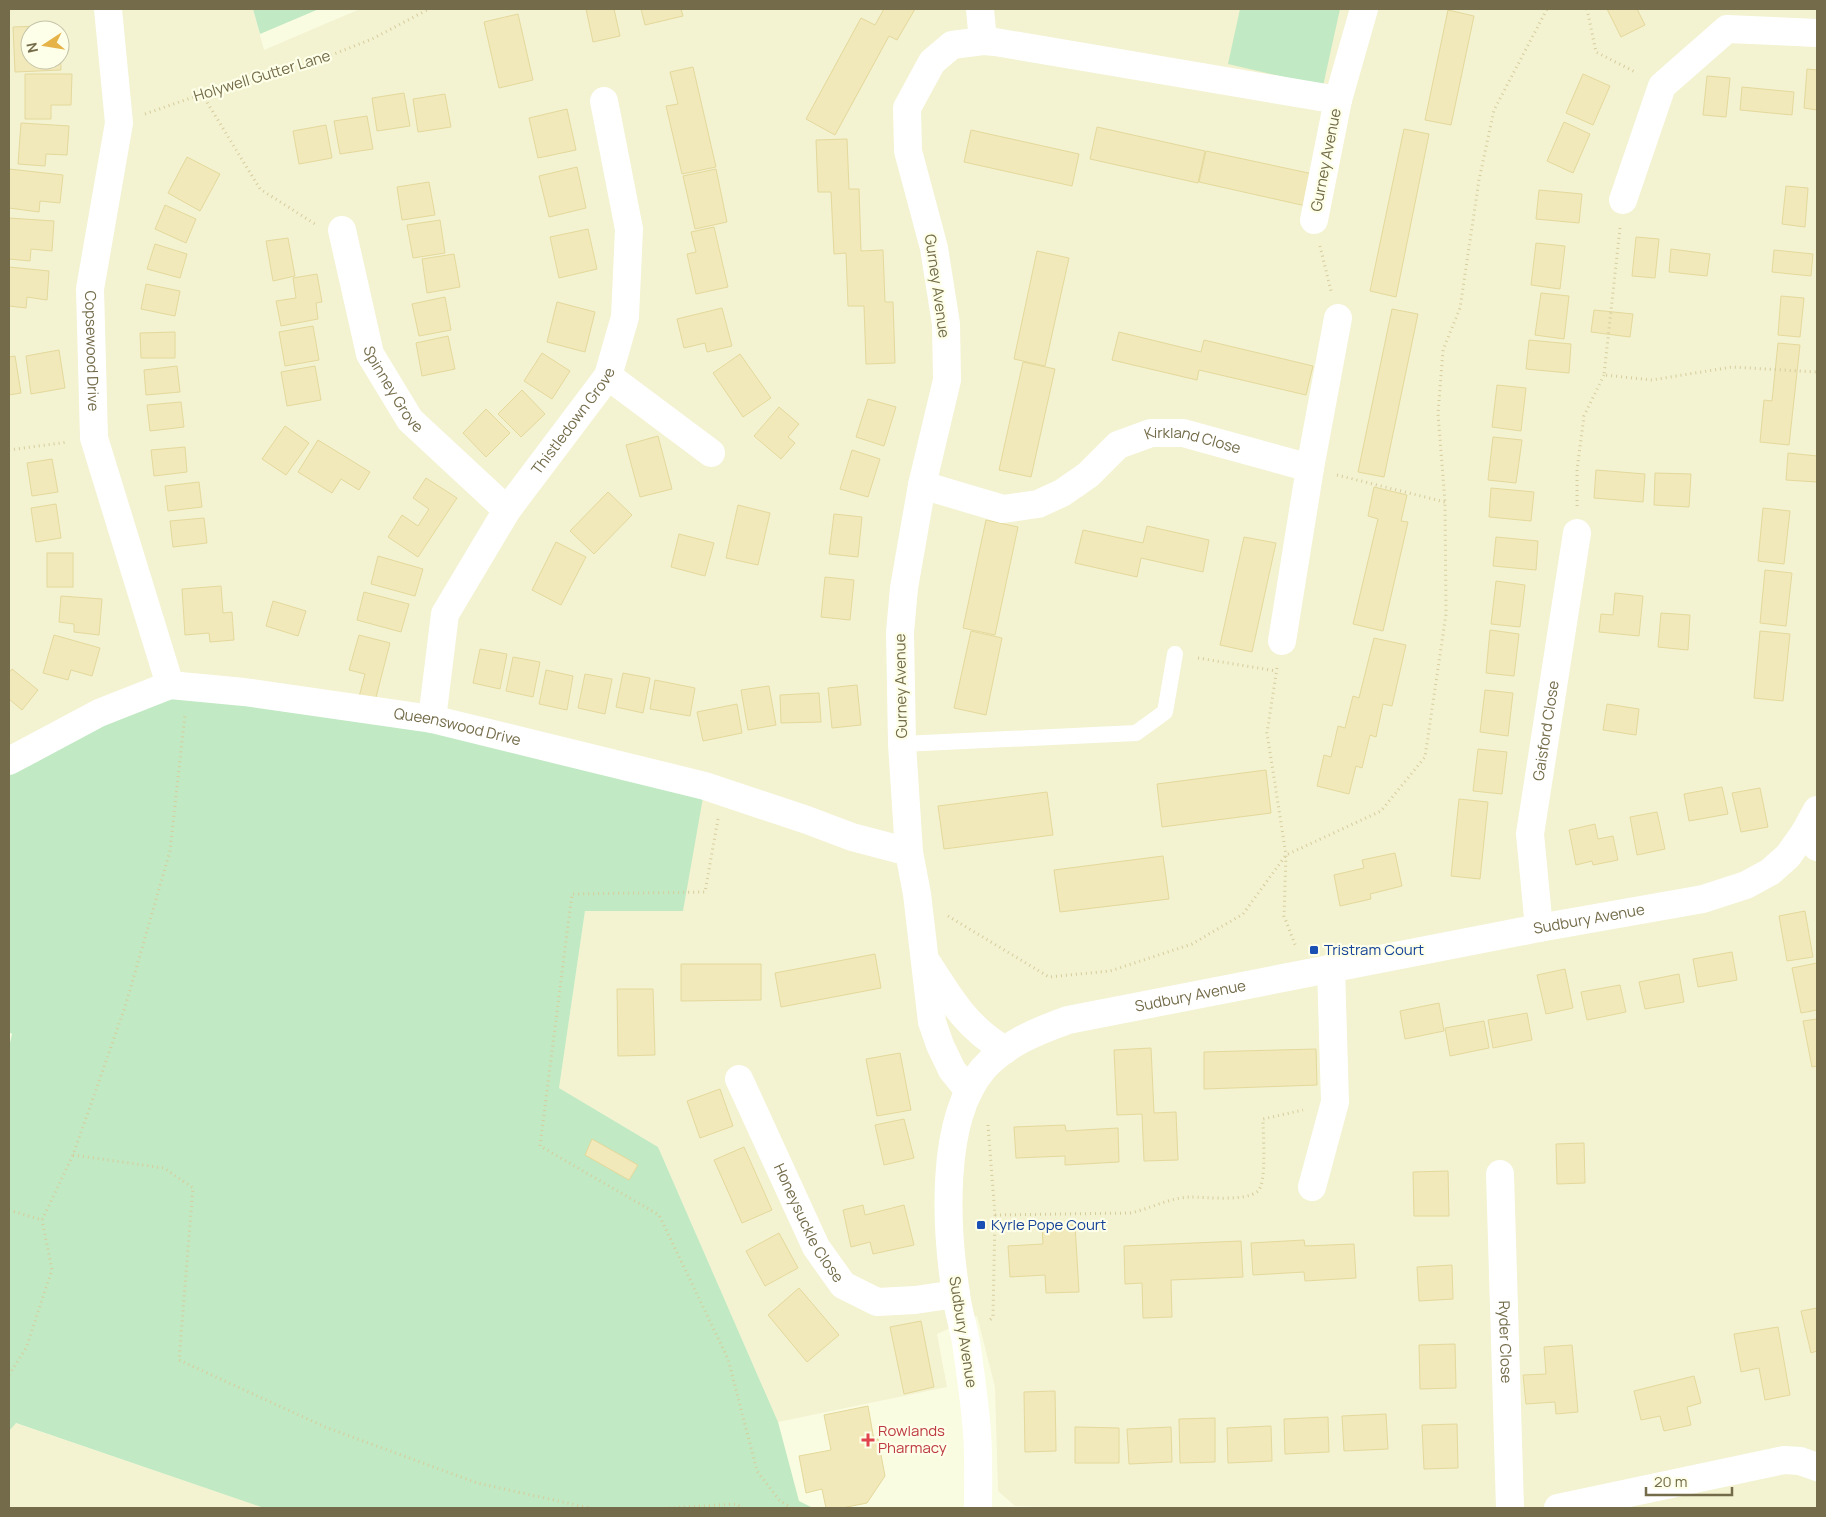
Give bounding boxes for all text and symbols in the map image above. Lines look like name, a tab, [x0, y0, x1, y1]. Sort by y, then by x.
north arrow	[20, 20, 70, 70]
text: N	[21, 41, 42, 55]
street label: Holywell Gutter Lane	[191, 45, 333, 106]
street label: Gurney Avenue	[1305, 106, 1346, 213]
street label: Gurney Avenue	[920, 233, 955, 339]
street label: Copsewood Drive	[80, 290, 104, 412]
street label: Spinney Grove	[359, 344, 428, 437]
street label: Thistledown Grove	[526, 365, 620, 479]
street label: Kirkland Close	[1141, 422, 1243, 458]
street label: Gurney Avenue	[889, 633, 912, 739]
street label: Gaisford Close	[1527, 679, 1564, 782]
street label: Queenswood Drive	[393, 703, 523, 751]
street label: Sudbury Avenue	[1532, 898, 1646, 939]
place label: Tristram Court	[1324, 939, 1424, 960]
marker: Tristram Court	[1308, 944, 1320, 956]
street label: Sudbury Avenue	[1133, 974, 1248, 1017]
street label: Honeysuckle Close	[769, 1160, 849, 1287]
place label: Kyrle Pope Court	[991, 1214, 1106, 1235]
marker: Kyrle Pope Court	[975, 1219, 987, 1231]
street label: Sudbury Avenue	[944, 1275, 983, 1389]
street label: Ryder Close	[1494, 1300, 1517, 1384]
place label: Rowlands Pharmacy	[878, 1420, 947, 1458]
marker: Rowlands Pharmacy	[862, 1434, 874, 1446]
scale bar	[1646, 1464, 1732, 1496]
text: 20 m	[1654, 1471, 1687, 1492]

